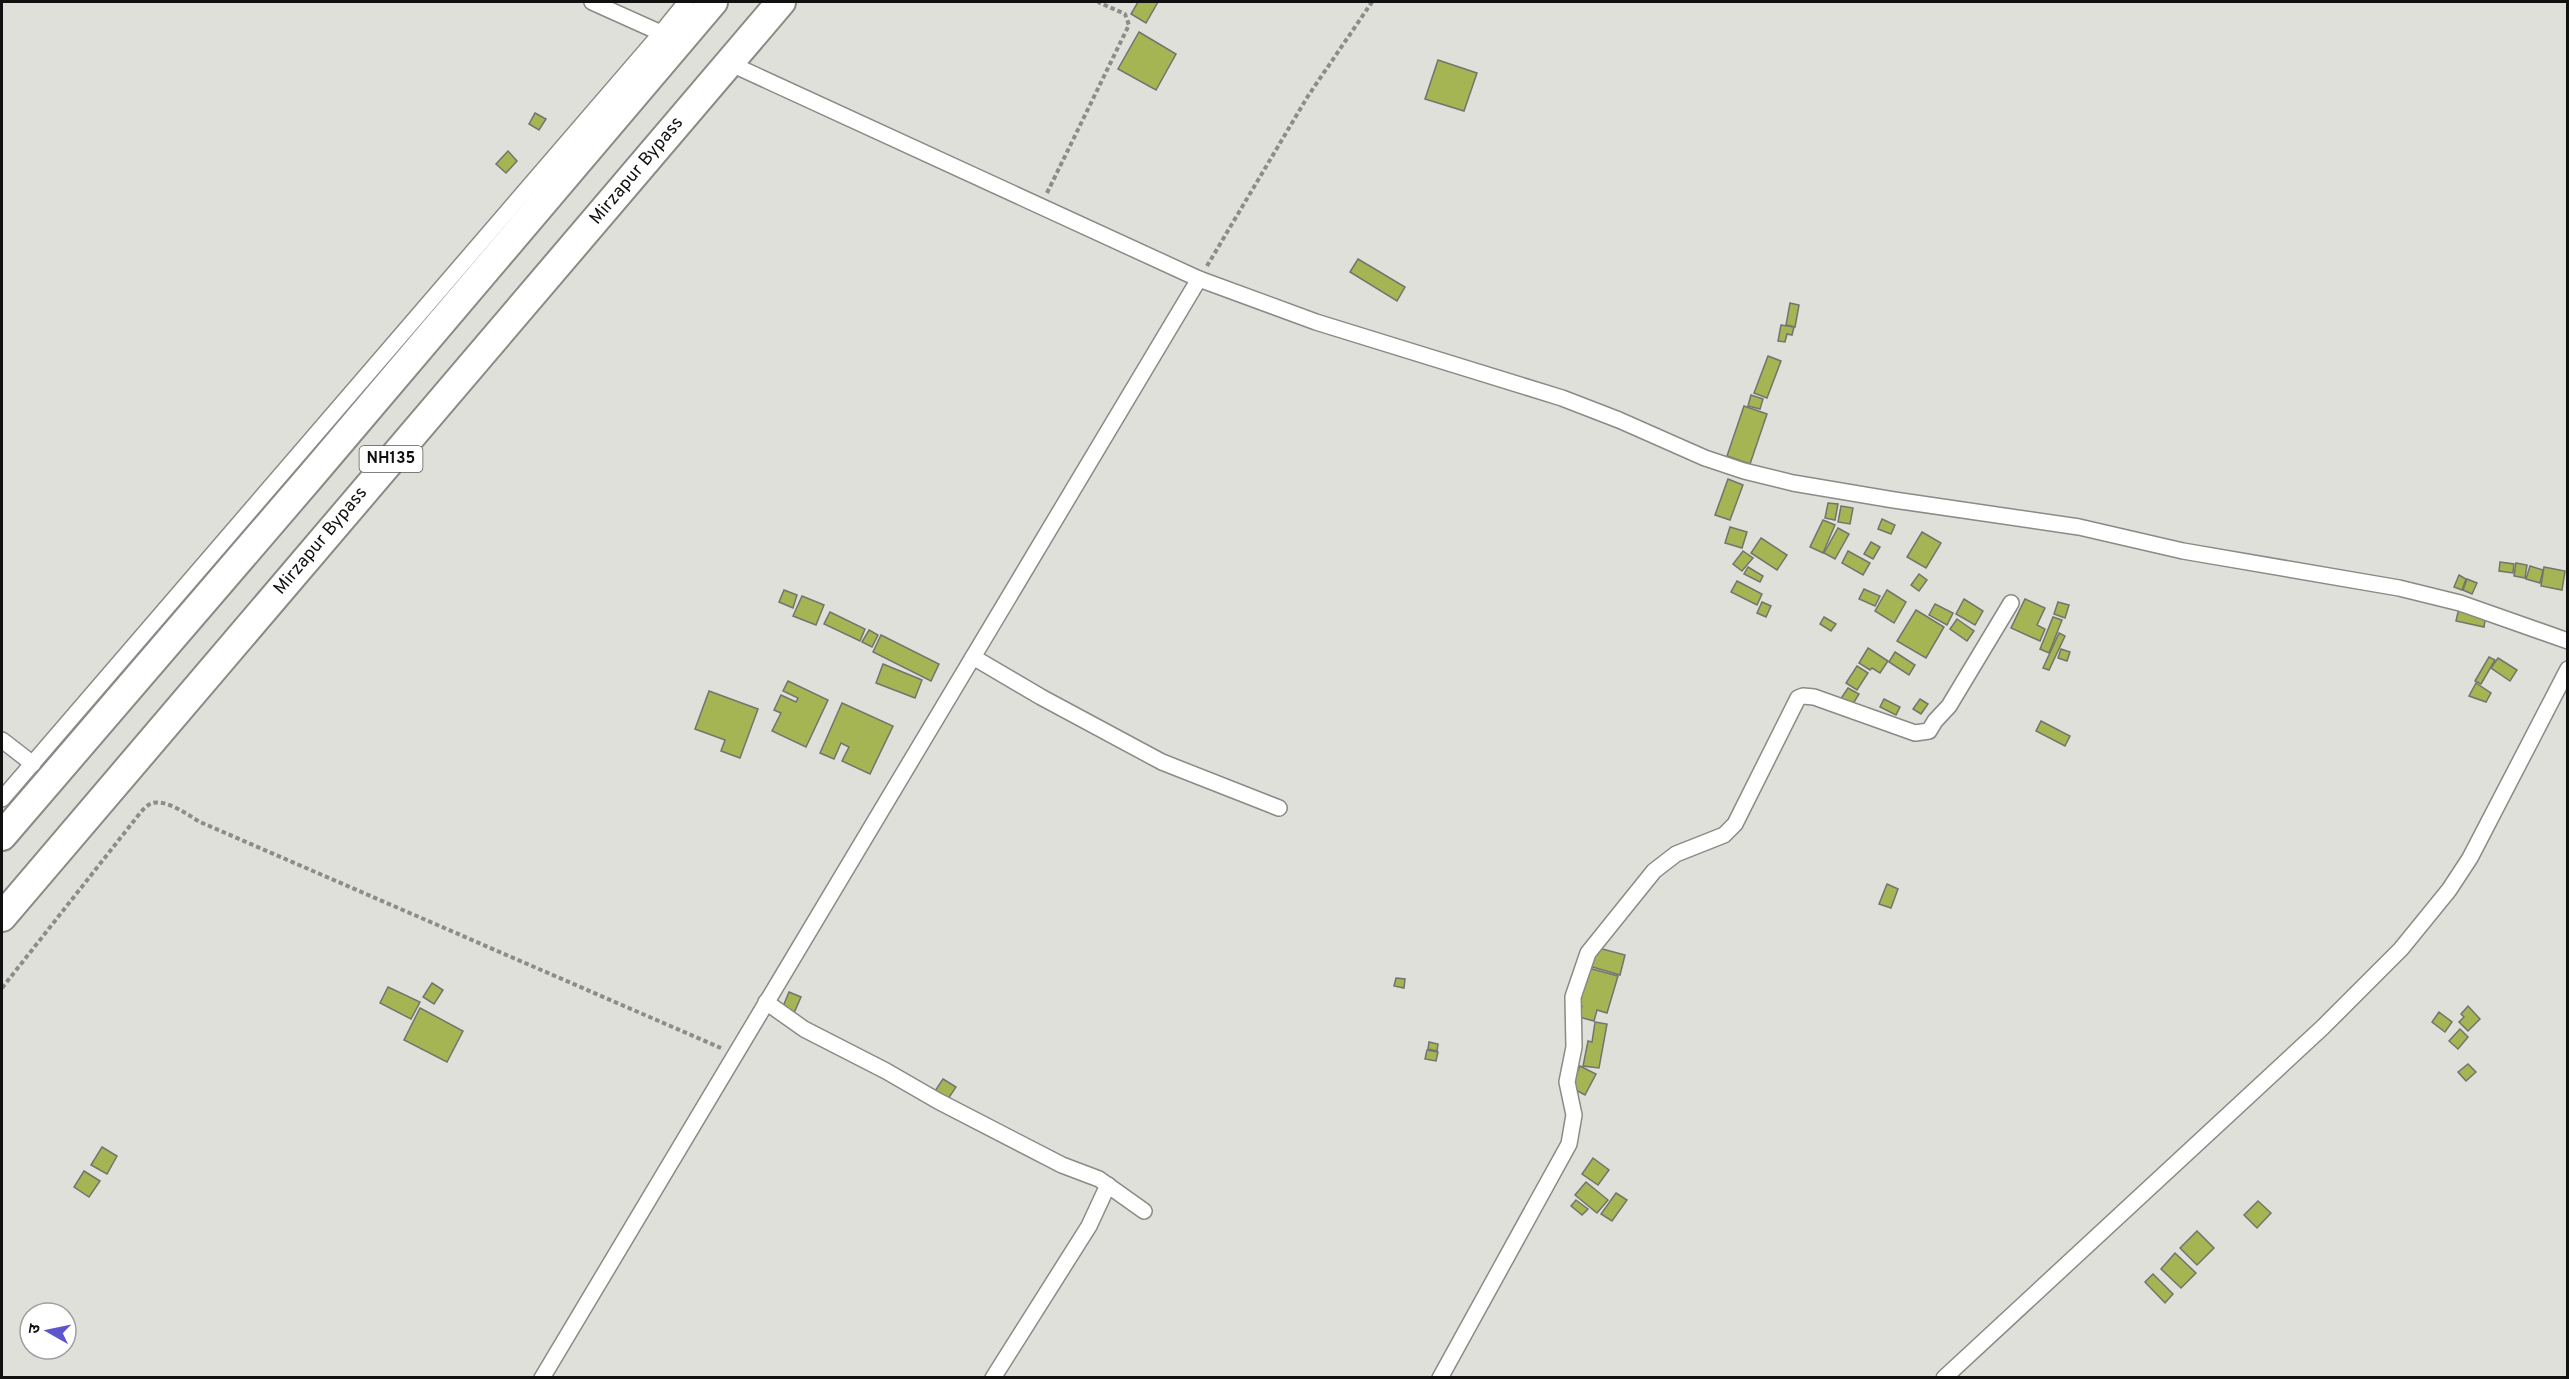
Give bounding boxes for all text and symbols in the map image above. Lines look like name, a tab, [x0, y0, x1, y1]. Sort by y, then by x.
street label: Mirzapur Bypass	[585, 112, 689, 230]
road number: NH135	[360, 446, 422, 472]
street label: Mirzapur Bypass	[269, 482, 373, 600]
north arrow	[18, 1301, 78, 1361]
text: उ	[25, 1322, 46, 1335]

